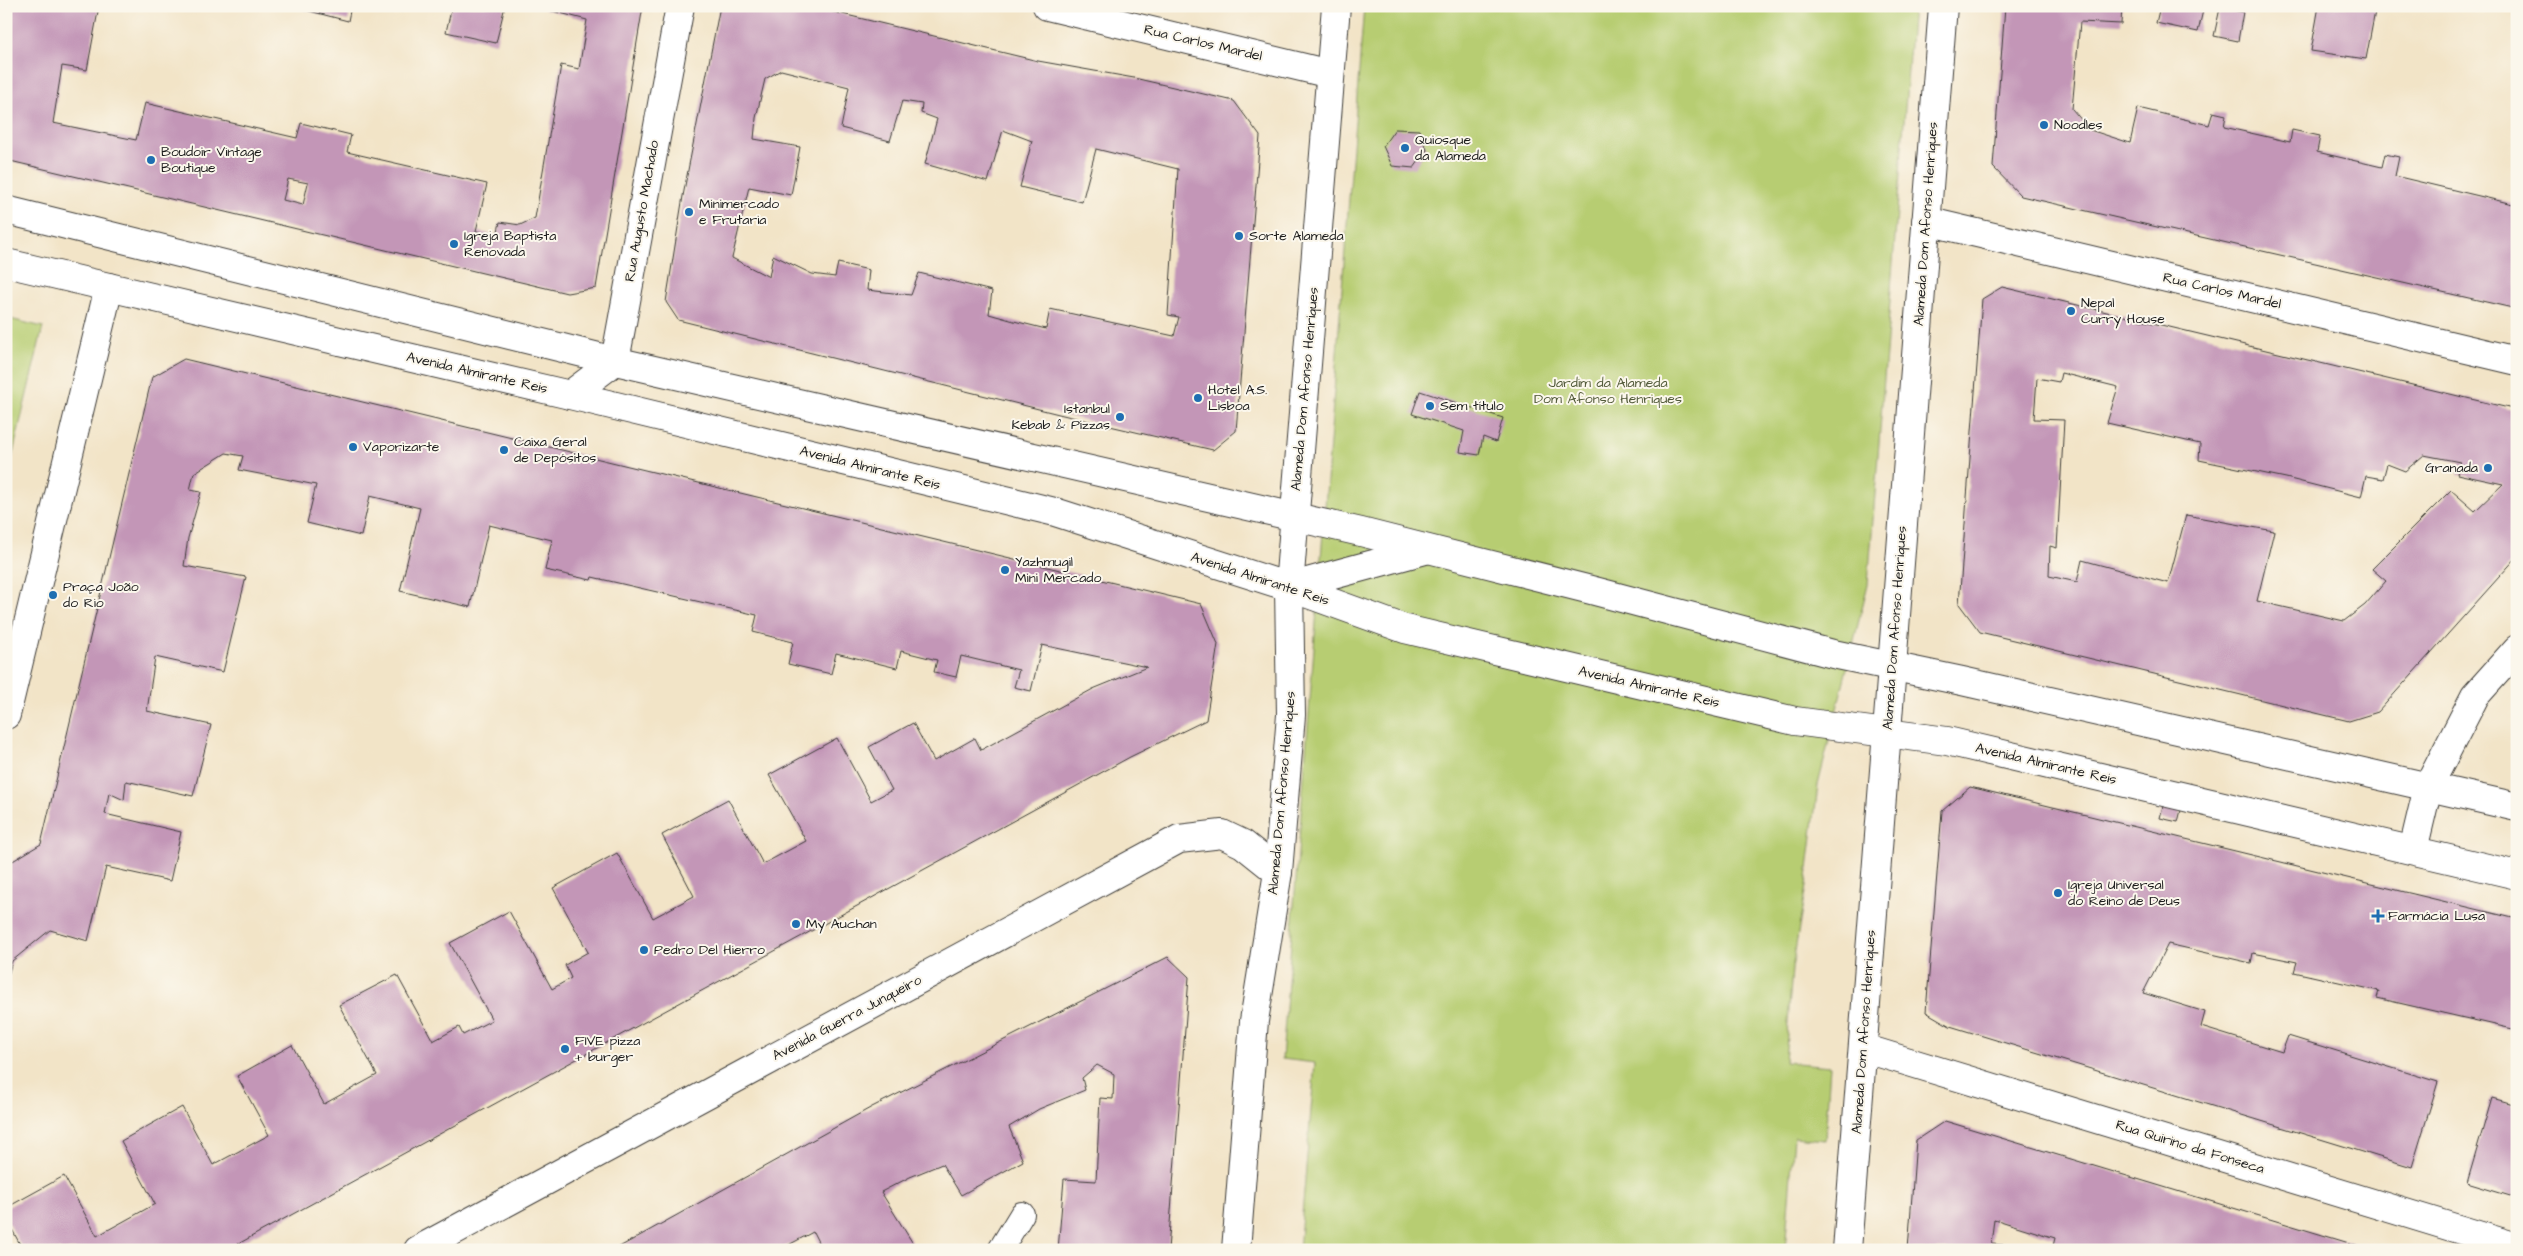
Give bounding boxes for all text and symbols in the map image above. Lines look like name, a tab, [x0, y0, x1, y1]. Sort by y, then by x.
street label: Rua Carlos Mardel	[1142, 20, 1264, 66]
place label: Noodles	[2054, 115, 2103, 135]
marker: Noodles	[2038, 119, 2050, 131]
street label: Alameda Dom Afonso Henriques	[1909, 121, 1943, 327]
place label: Quiosque da Alameda	[1415, 130, 1486, 166]
street label: Rua Augusto Machado	[620, 139, 664, 283]
place label: Boudoir Vintage Boutique	[161, 142, 262, 178]
marker: Quiosque da Alameda	[1399, 142, 1411, 154]
marker: Boudoir Vintage Boutique	[145, 154, 157, 166]
place label: Minimercado e Frutaria	[699, 194, 779, 230]
marker: Minimercado e Frutaria	[683, 206, 695, 218]
place label: Igreja Baptista Renovada	[464, 226, 556, 262]
place label: Sorte Alameda	[1249, 226, 1344, 246]
marker: Sorte Alameda	[1233, 230, 1245, 242]
marker: Igreja Baptista Renovada	[448, 238, 460, 250]
street label: Rua Carlos Mardel	[2161, 268, 2283, 314]
street label: Alameda Dom Afonso Henriques	[1286, 286, 1324, 492]
place label: Nepal Curry House	[2081, 293, 2165, 329]
marker: Nepal Curry House	[2065, 305, 2077, 317]
street label: Avenida Almirante Reis	[404, 347, 550, 399]
park label: Jardim da Alameda Dom Afonso Henriques	[1534, 373, 1682, 409]
place label: Hotel A.S. Lisboa	[1208, 380, 1267, 416]
marker: Hotel A.S. Lisboa	[1192, 392, 1204, 404]
place label: Sem título	[1440, 396, 1504, 416]
place label: Istanbul Kebab & Pizzas	[1011, 399, 1110, 435]
marker: Sem título	[1424, 400, 1436, 412]
marker: Istanbul Kebab & Pizzas	[1114, 411, 1126, 423]
place label: Caixa Geral de Depósitos	[514, 432, 596, 468]
place label: Vaporizarte	[363, 437, 440, 457]
marker: Vaporizarte	[347, 441, 359, 453]
street label: Avenida Almirante Reis	[798, 441, 942, 495]
marker: Caixa Geral de Depósitos	[498, 444, 510, 456]
place label: Granada	[2425, 458, 2478, 478]
marker: Granada	[2482, 462, 2494, 474]
street label: Alameda Dom Afonso Henriques	[1878, 525, 1912, 731]
street label: Avenida Almirante Reis	[1188, 547, 1332, 611]
place label: Yazhmugil Mini Mercado	[1015, 552, 1101, 588]
marker: Yazhmugil Mini Mercado	[999, 564, 1011, 576]
place label: Praça João do Rio	[63, 577, 139, 613]
marker: Praça João do Rio	[47, 589, 59, 601]
street label: Avenida Almirante Reis	[1576, 661, 1722, 713]
street label: Alameda Dom Afonso Henriques	[1263, 690, 1301, 896]
street label: Avenida Almirante Reis	[1973, 738, 2119, 790]
place label: Igreja Universal do Reino de Deus	[2068, 875, 2180, 911]
marker: Igreja Universal do Reino de Deus	[2052, 887, 2064, 899]
place label: Farmácia Lusa	[2388, 906, 2485, 926]
marker: Farmácia Lusa	[2372, 910, 2384, 922]
place label: My Auchan	[806, 914, 877, 934]
marker: My Auchan	[790, 918, 802, 930]
street label: Alameda Dom Afonso Henriques	[1847, 929, 1881, 1135]
place label: Pedro Del Hierro	[654, 940, 765, 960]
marker: Pedro Del Hierro	[638, 944, 650, 956]
street label: Avenida Guerra Junqueiro	[769, 970, 925, 1066]
place label: FIVE pizza + burger	[575, 1031, 640, 1067]
marker: FIVE pizza + burger	[559, 1043, 571, 1055]
street label: Rua Quirino da Fonseca	[2113, 1115, 2267, 1179]

